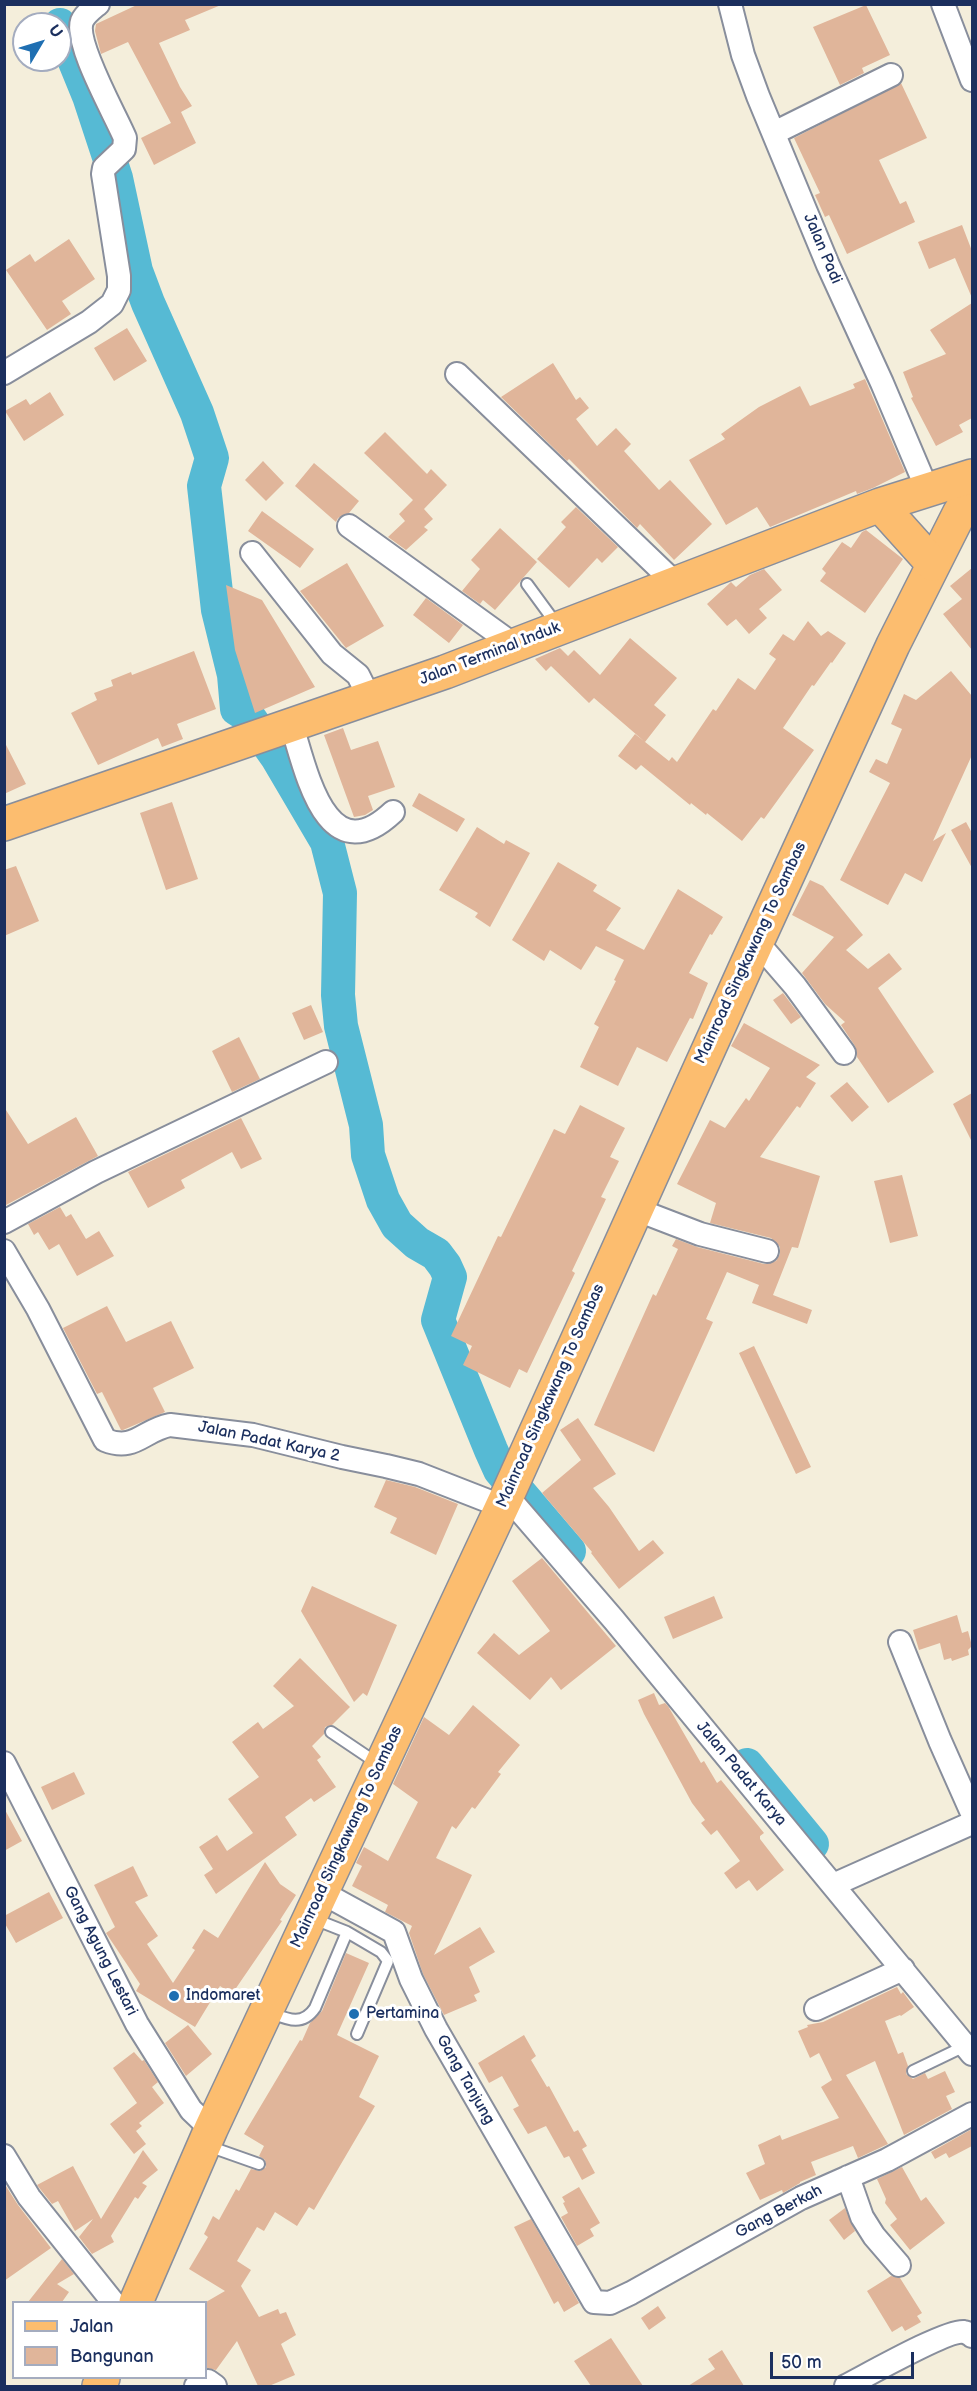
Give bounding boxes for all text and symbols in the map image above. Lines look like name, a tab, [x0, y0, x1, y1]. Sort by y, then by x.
north arrow	[12, 12, 72, 72]
text: U	[44, 21, 66, 42]
street label: Jalan Padi	[799, 211, 845, 287]
street label: Jalan Terminal Induk	[417, 618, 563, 690]
street label: Mainroad Singkawang To Sambas	[691, 839, 811, 1067]
street label: Mainroad Singkawang To Sambas	[493, 1281, 609, 1511]
street label: Jalan Padat Karya 2	[196, 1418, 342, 1466]
street label: Jalan Padat Karya	[692, 1718, 790, 1830]
street label: Mainroad Singkawang To Sambas	[287, 1723, 407, 1951]
street label: Gang Agung Lestari	[59, 1883, 141, 2019]
place label: Indomaret	[186, 1986, 260, 2006]
marker: Indomaret	[167, 1989, 181, 2003]
place label: Pertamina	[366, 2004, 439, 2024]
marker: Pertamina	[347, 2007, 361, 2021]
street label: Gang Tanjung	[432, 2032, 498, 2128]
street label: Gang Berkah	[732, 2181, 826, 2243]
legend	[12, 2301, 207, 2379]
text: Jalan	[70, 2316, 113, 2337]
scale bar	[773, 2340, 917, 2378]
text: Bangunan	[70, 2346, 154, 2367]
text: 50 m	[781, 2352, 822, 2373]

